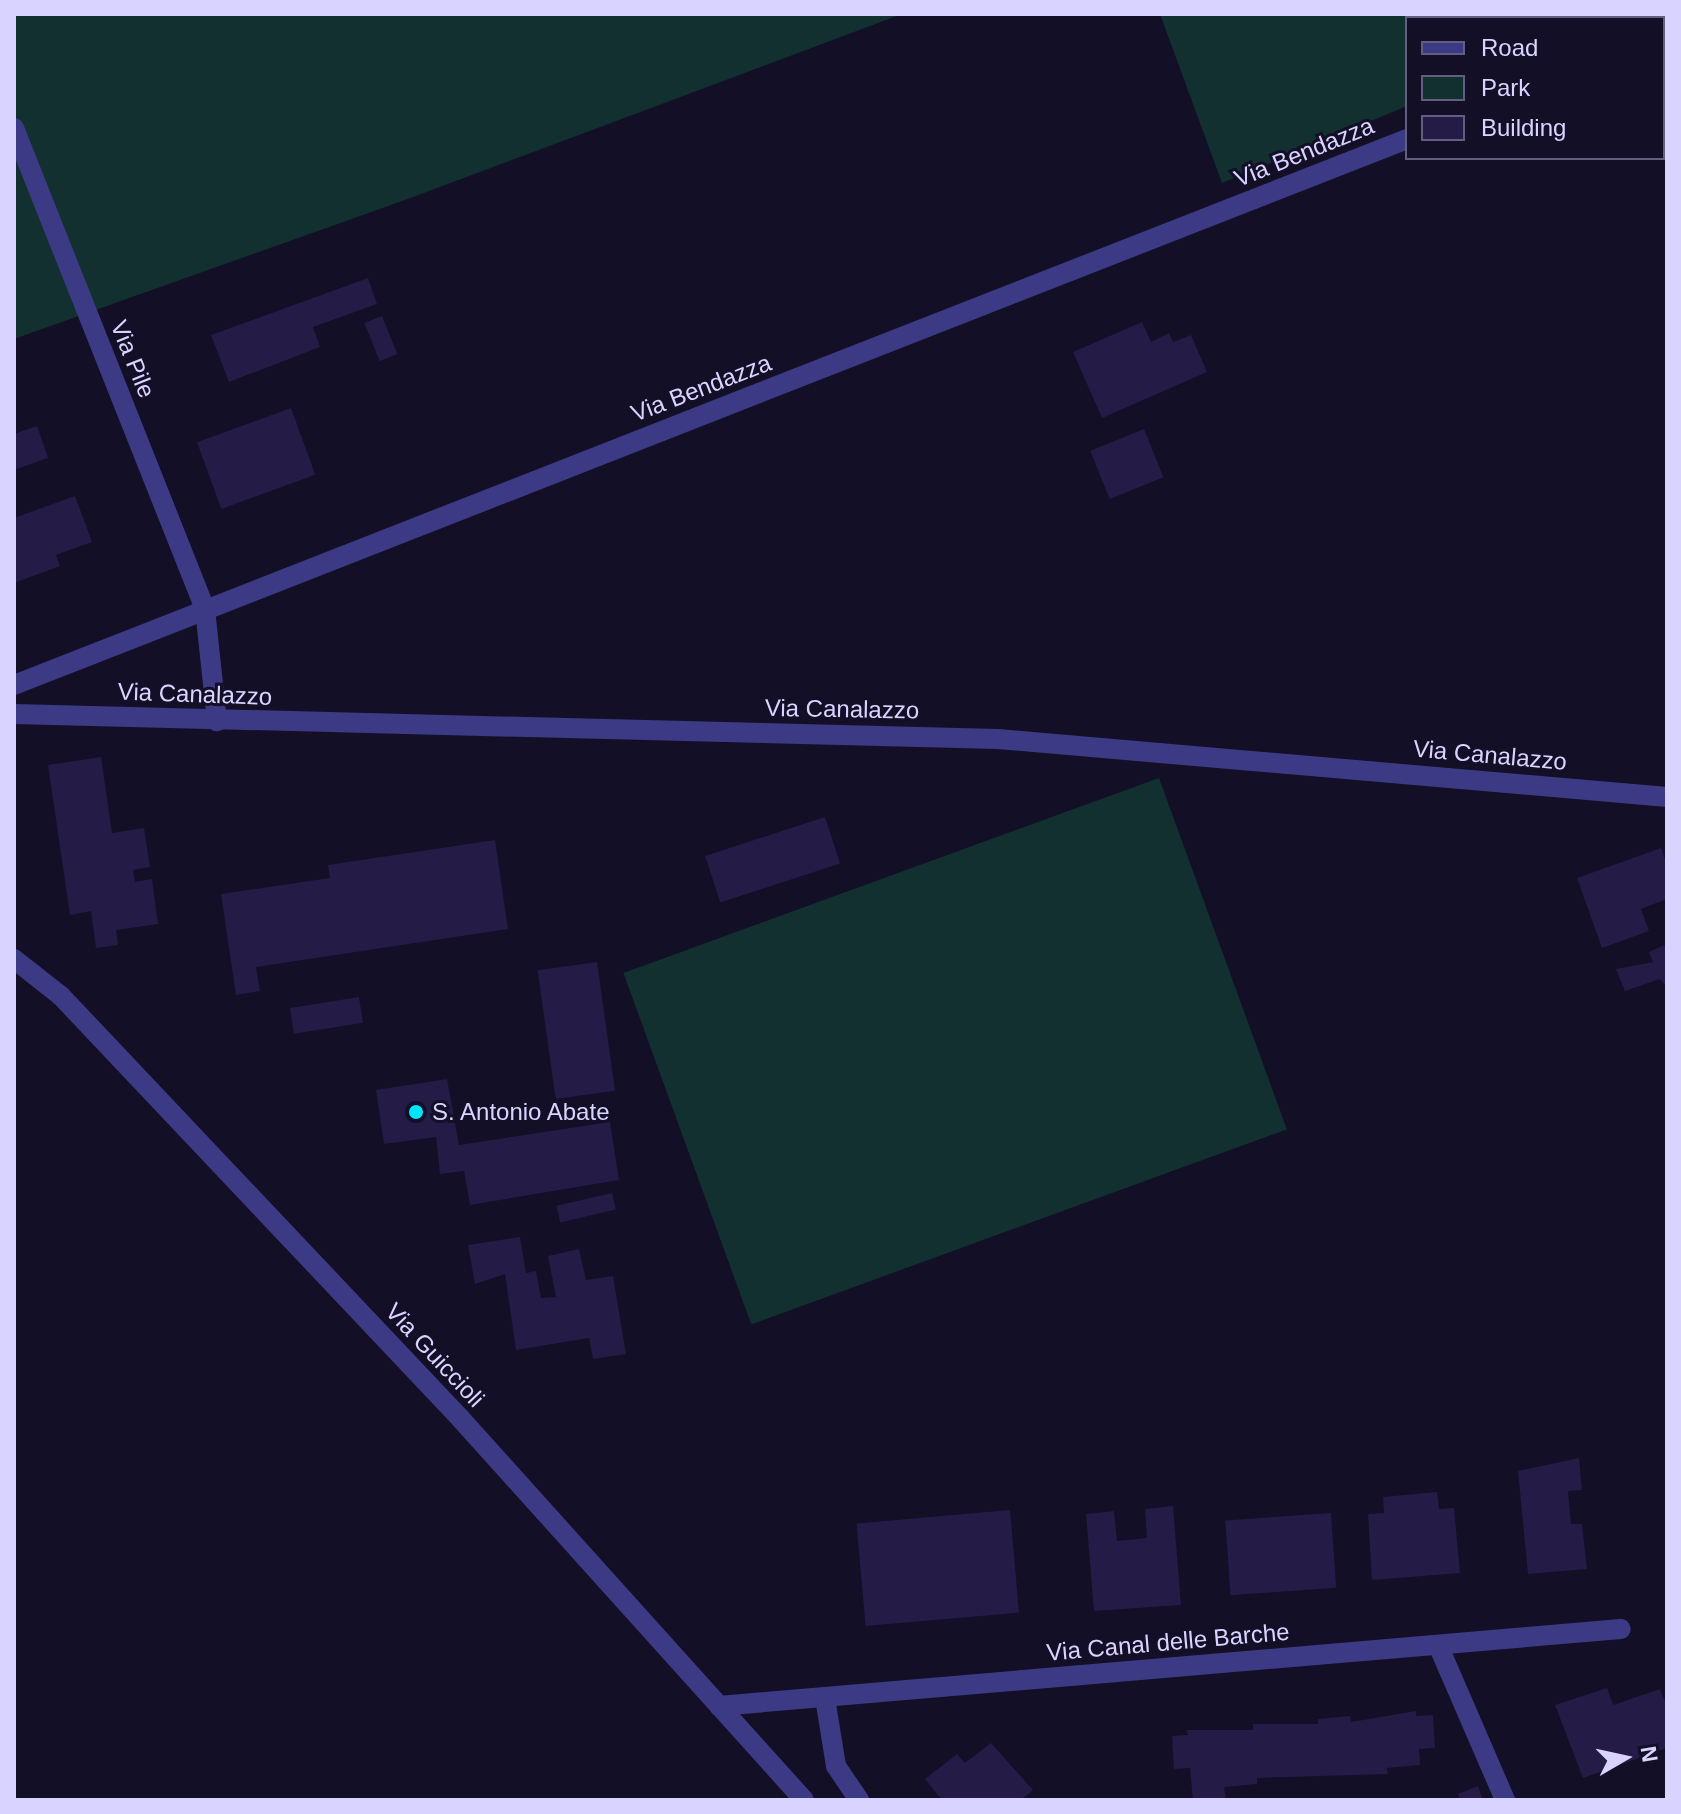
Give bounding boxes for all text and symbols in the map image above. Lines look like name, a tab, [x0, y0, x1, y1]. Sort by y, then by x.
legend	[1405, 16, 1665, 160]
text: Road	[1481, 34, 1538, 61]
text: Park	[1481, 74, 1530, 101]
street label: Via Bendazza	[1230, 111, 1378, 193]
text: Building	[1481, 114, 1566, 141]
street label: Via Pile	[104, 316, 162, 402]
street label: Via Bendazza	[627, 348, 775, 428]
street label: Via Canalazzo	[117, 677, 273, 711]
street label: Via Canalazzo	[765, 693, 919, 725]
street label: Via Canalazzo	[1412, 734, 1568, 776]
place label: S. Antonio Abate	[432, 1098, 612, 1126]
marker: S. Antonio Abate	[407, 1103, 425, 1121]
street label: Via Guiccioli	[380, 1297, 490, 1413]
street label: Via Canal delle Barche	[1045, 1617, 1291, 1667]
north arrow	[1585, 1718, 1665, 1798]
text: N	[1636, 1744, 1663, 1764]

